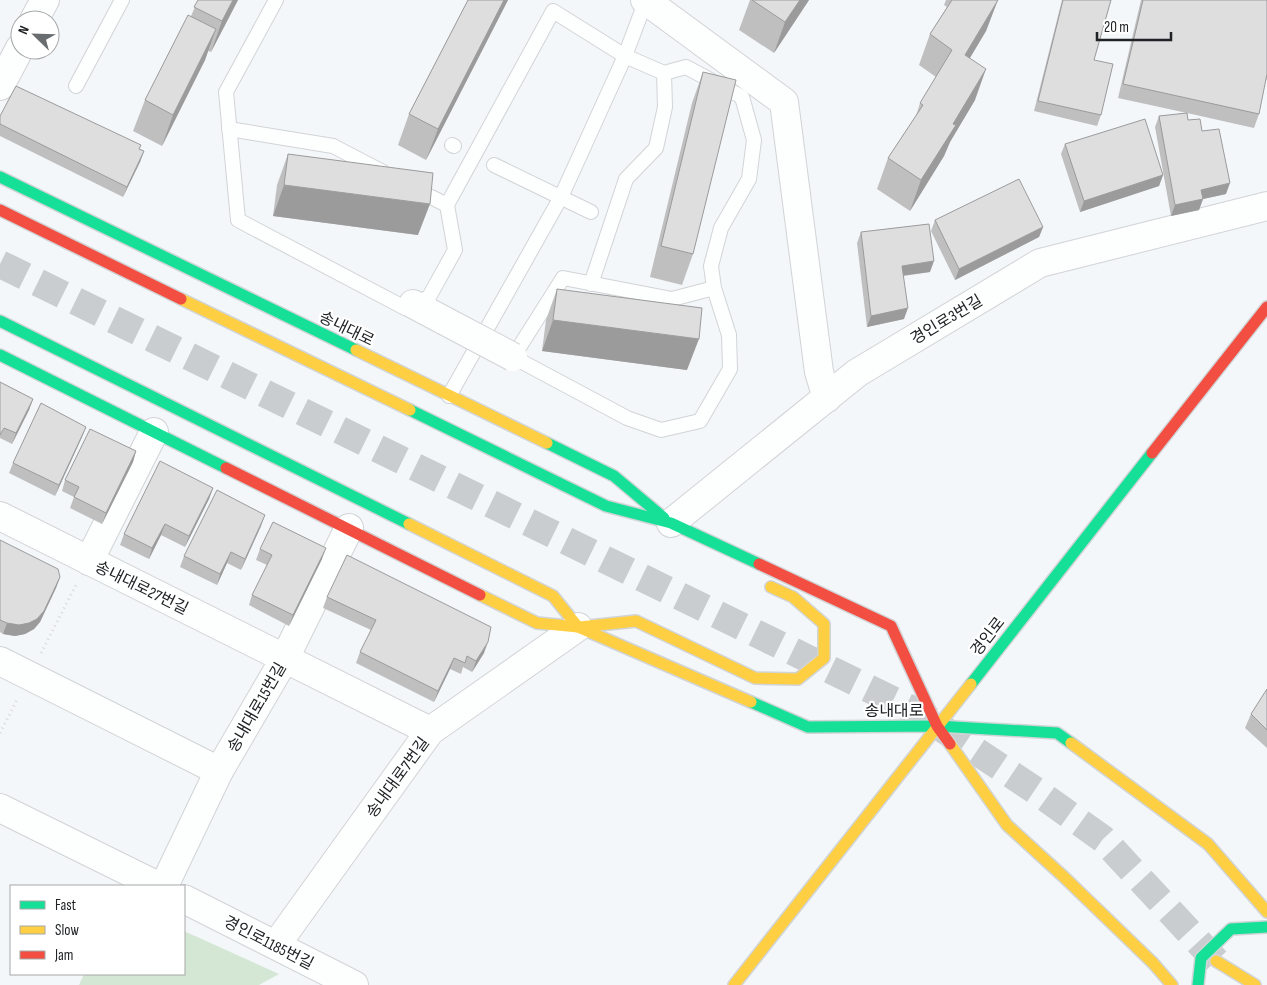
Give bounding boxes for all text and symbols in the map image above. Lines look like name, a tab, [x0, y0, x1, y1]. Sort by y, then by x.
north arrow	[10, 10, 60, 60]
scale bar	[1097, 10, 1171, 42]
text: 20 m	[1104, 18, 1129, 37]
text: N	[14, 23, 33, 37]
street label: 경인로3번길	[907, 291, 986, 349]
street label: 송내대로	[316, 308, 377, 351]
street label: 송내대로27번길	[92, 558, 191, 619]
street label: 경인로	[967, 613, 1009, 660]
street label: 송내대로15번길	[224, 660, 291, 756]
street label: 송내대로	[865, 702, 924, 721]
street label: 송내대로7번길	[363, 734, 434, 822]
legend	[10, 885, 185, 975]
text: Fast	[55, 896, 77, 915]
street label: 경인로1185번길	[220, 913, 316, 974]
text: Slow	[55, 921, 79, 940]
text: Jam	[54, 946, 73, 965]

